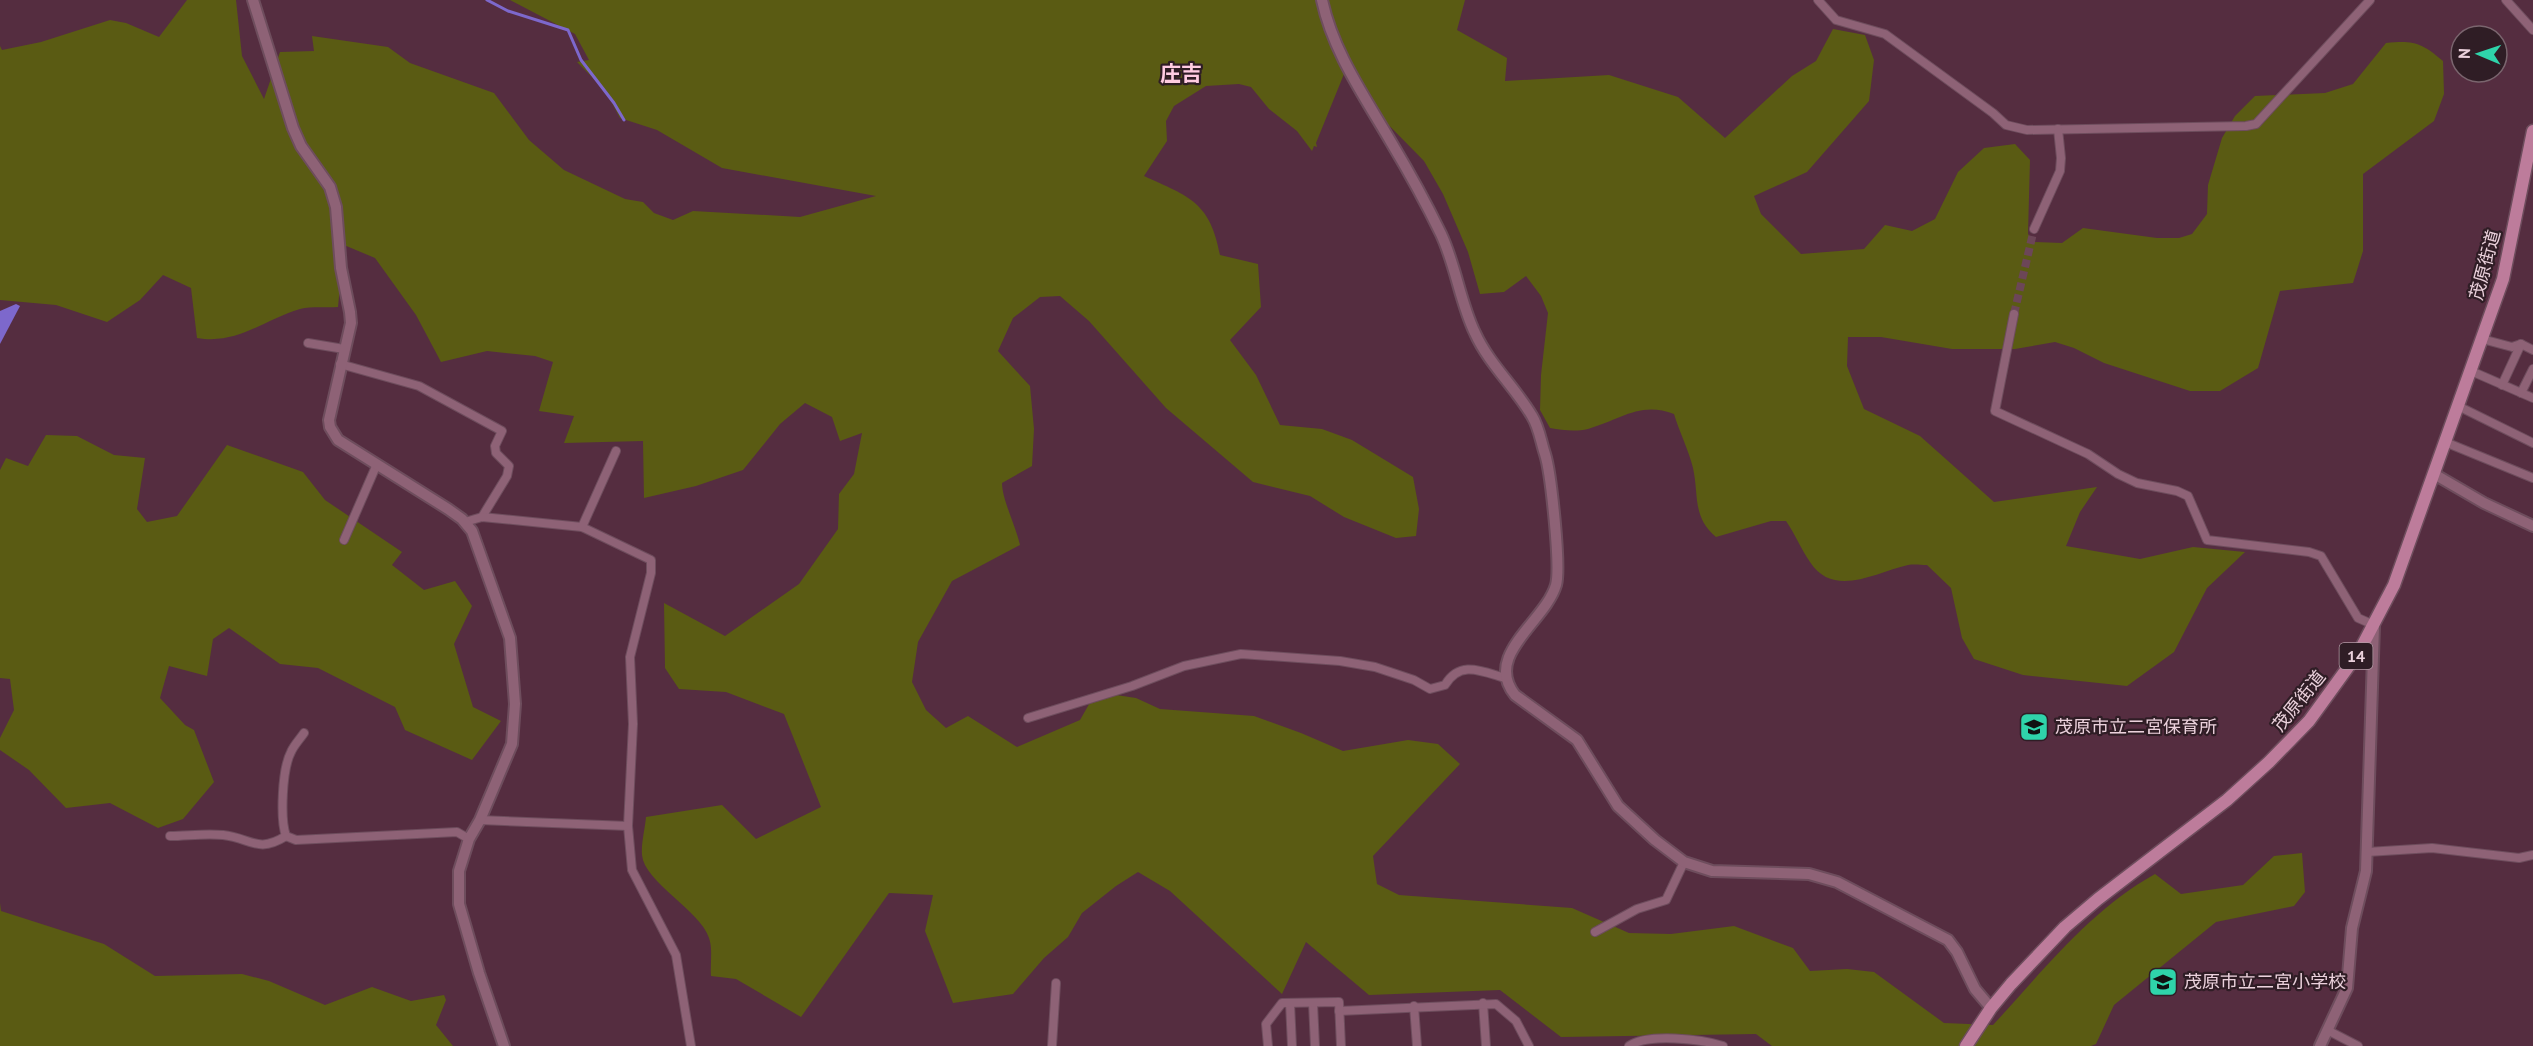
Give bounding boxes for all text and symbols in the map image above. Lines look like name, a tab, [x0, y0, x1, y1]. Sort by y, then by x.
north arrow	[2449, 24, 2509, 84]
text: N	[2454, 48, 2474, 59]
district label: 庄吉	[1160, 60, 1202, 87]
street label: 茂原街道	[2464, 227, 2505, 303]
road number: 14	[2340, 643, 2372, 669]
street label: 茂原街道	[2267, 665, 2330, 736]
school or university icon: 茂原市立二宮保育所	[2018, 711, 2050, 743]
place label: 茂原市立二宮保育所	[2055, 715, 2217, 738]
school or university icon: 茂原市立二宮小学校	[2147, 966, 2179, 998]
place label: 茂原市立二宮小学校	[2184, 970, 2346, 993]

